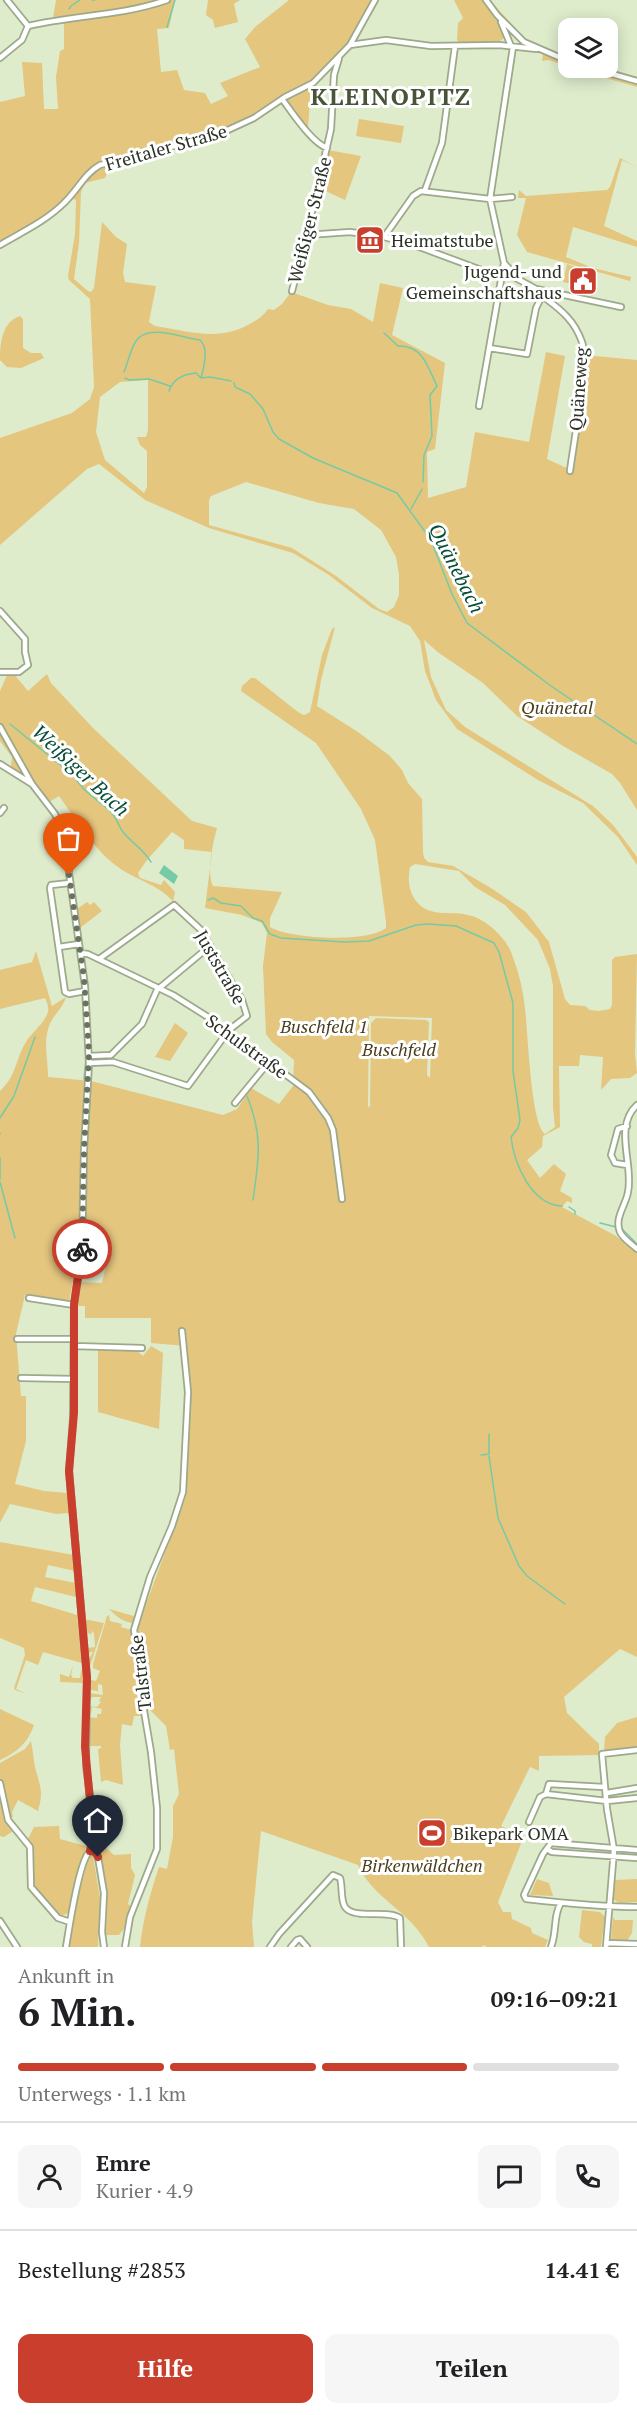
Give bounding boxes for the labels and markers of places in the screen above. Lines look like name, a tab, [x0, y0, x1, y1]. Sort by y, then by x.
museum icon: Heimatstube	[354, 224, 386, 256]
place label: Heimatstube	[391, 228, 494, 252]
place label: Jugend- und Gemeinschaftshaus	[406, 259, 562, 304]
public building icon: Jugend- und Gemeinschaftshaus	[567, 265, 599, 297]
pin	[43, 813, 94, 875]
pin	[72, 1795, 123, 1857]
sports icon: Bikepark OMA	[416, 1817, 448, 1849]
place label: Bikepark OMA	[453, 1821, 569, 1845]

